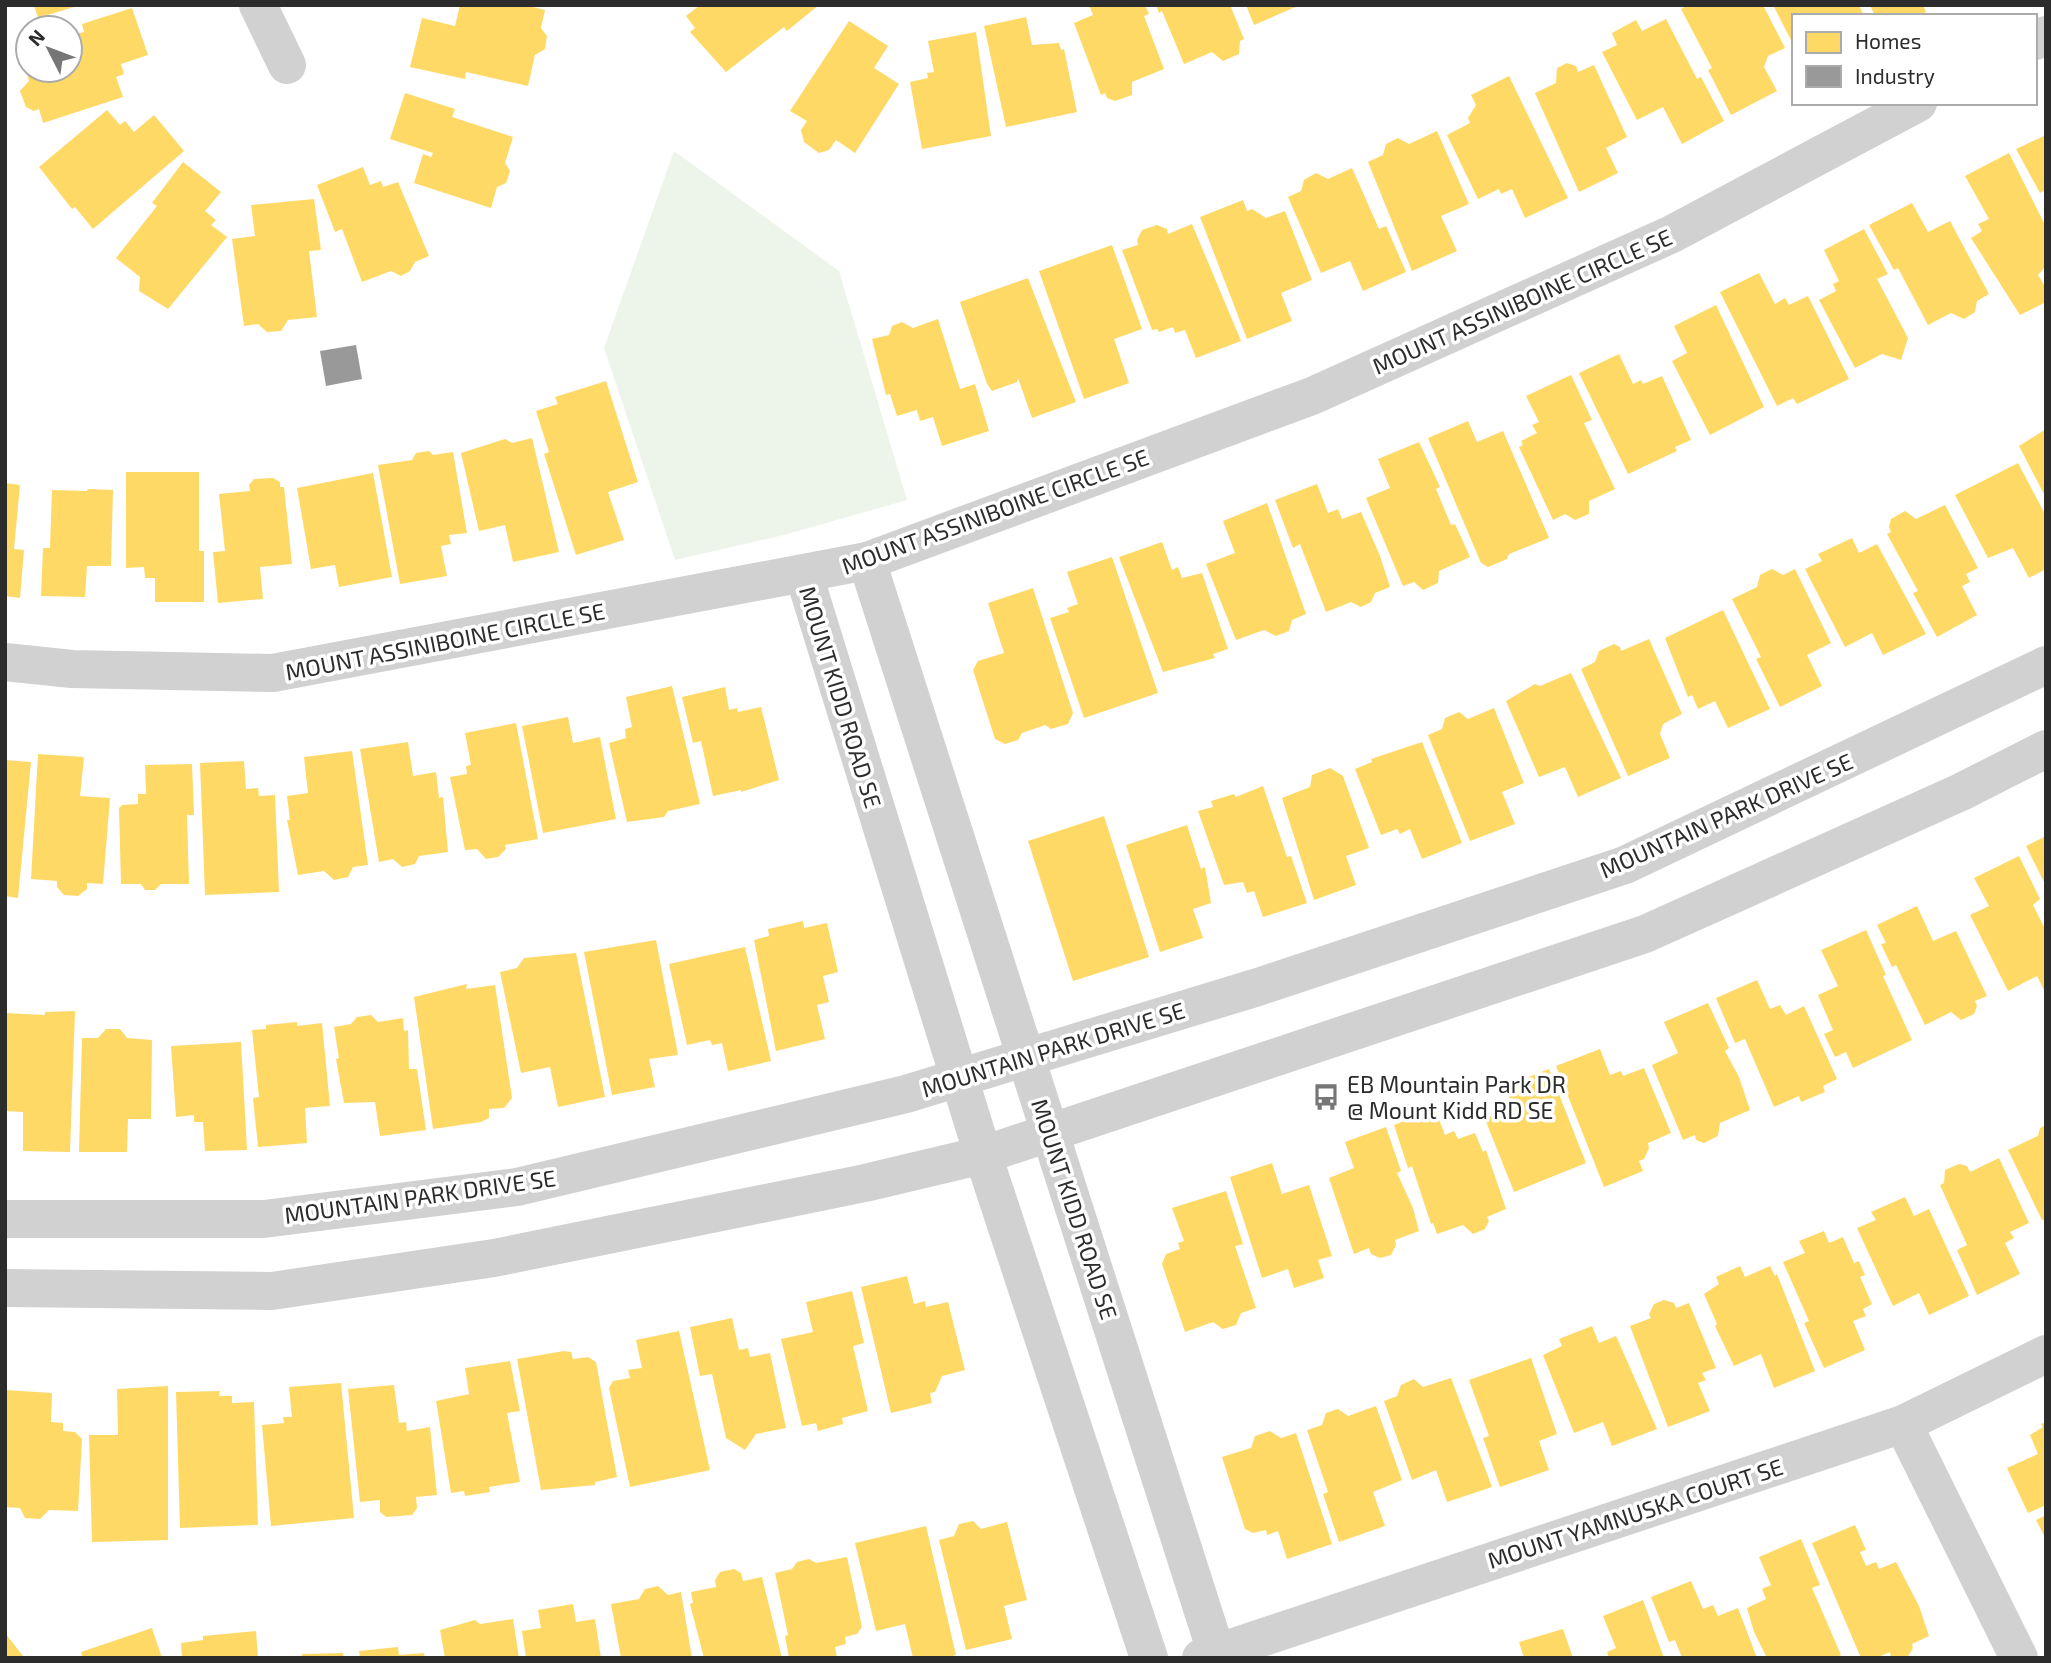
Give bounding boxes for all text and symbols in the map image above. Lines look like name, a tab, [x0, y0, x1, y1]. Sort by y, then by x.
north arrow	[14, 14, 84, 84]
legend	[1792, 14, 2037, 105]
text: N	[23, 24, 49, 50]
text: Homes	[1855, 28, 1921, 53]
text: Industry	[1855, 63, 1935, 88]
street label: MOUNT ASSINIBOINE CIRCLE SE	[1368, 222, 1676, 380]
street label: MOUNT ASSINIBOINE CIRCLE SE	[838, 442, 1152, 580]
street label: MOUNT KIDD ROAD SE	[794, 583, 888, 811]
street label: MOUNT ASSINIBOINE CIRCLE SE	[283, 596, 607, 686]
street label: MOUNTAIN PARK DRIVE SE	[1595, 747, 1857, 883]
street label: MOUNTAIN PARK DRIVE SE	[918, 996, 1188, 1102]
place label: EB Mountain Park DR @ Mount Kidd RD SE	[1347, 1070, 1566, 1124]
bus stop icon: EB Mountain Park DR @ Mount Kidd RD SE	[1311, 1082, 1341, 1112]
street label: MOUNT KIDD ROAD SE	[1026, 1095, 1124, 1323]
street label: MOUNTAIN PARK DRIVE SE	[282, 1163, 558, 1229]
street label: MOUNT YAMNUSKA COURT SE	[1484, 1452, 1786, 1574]

